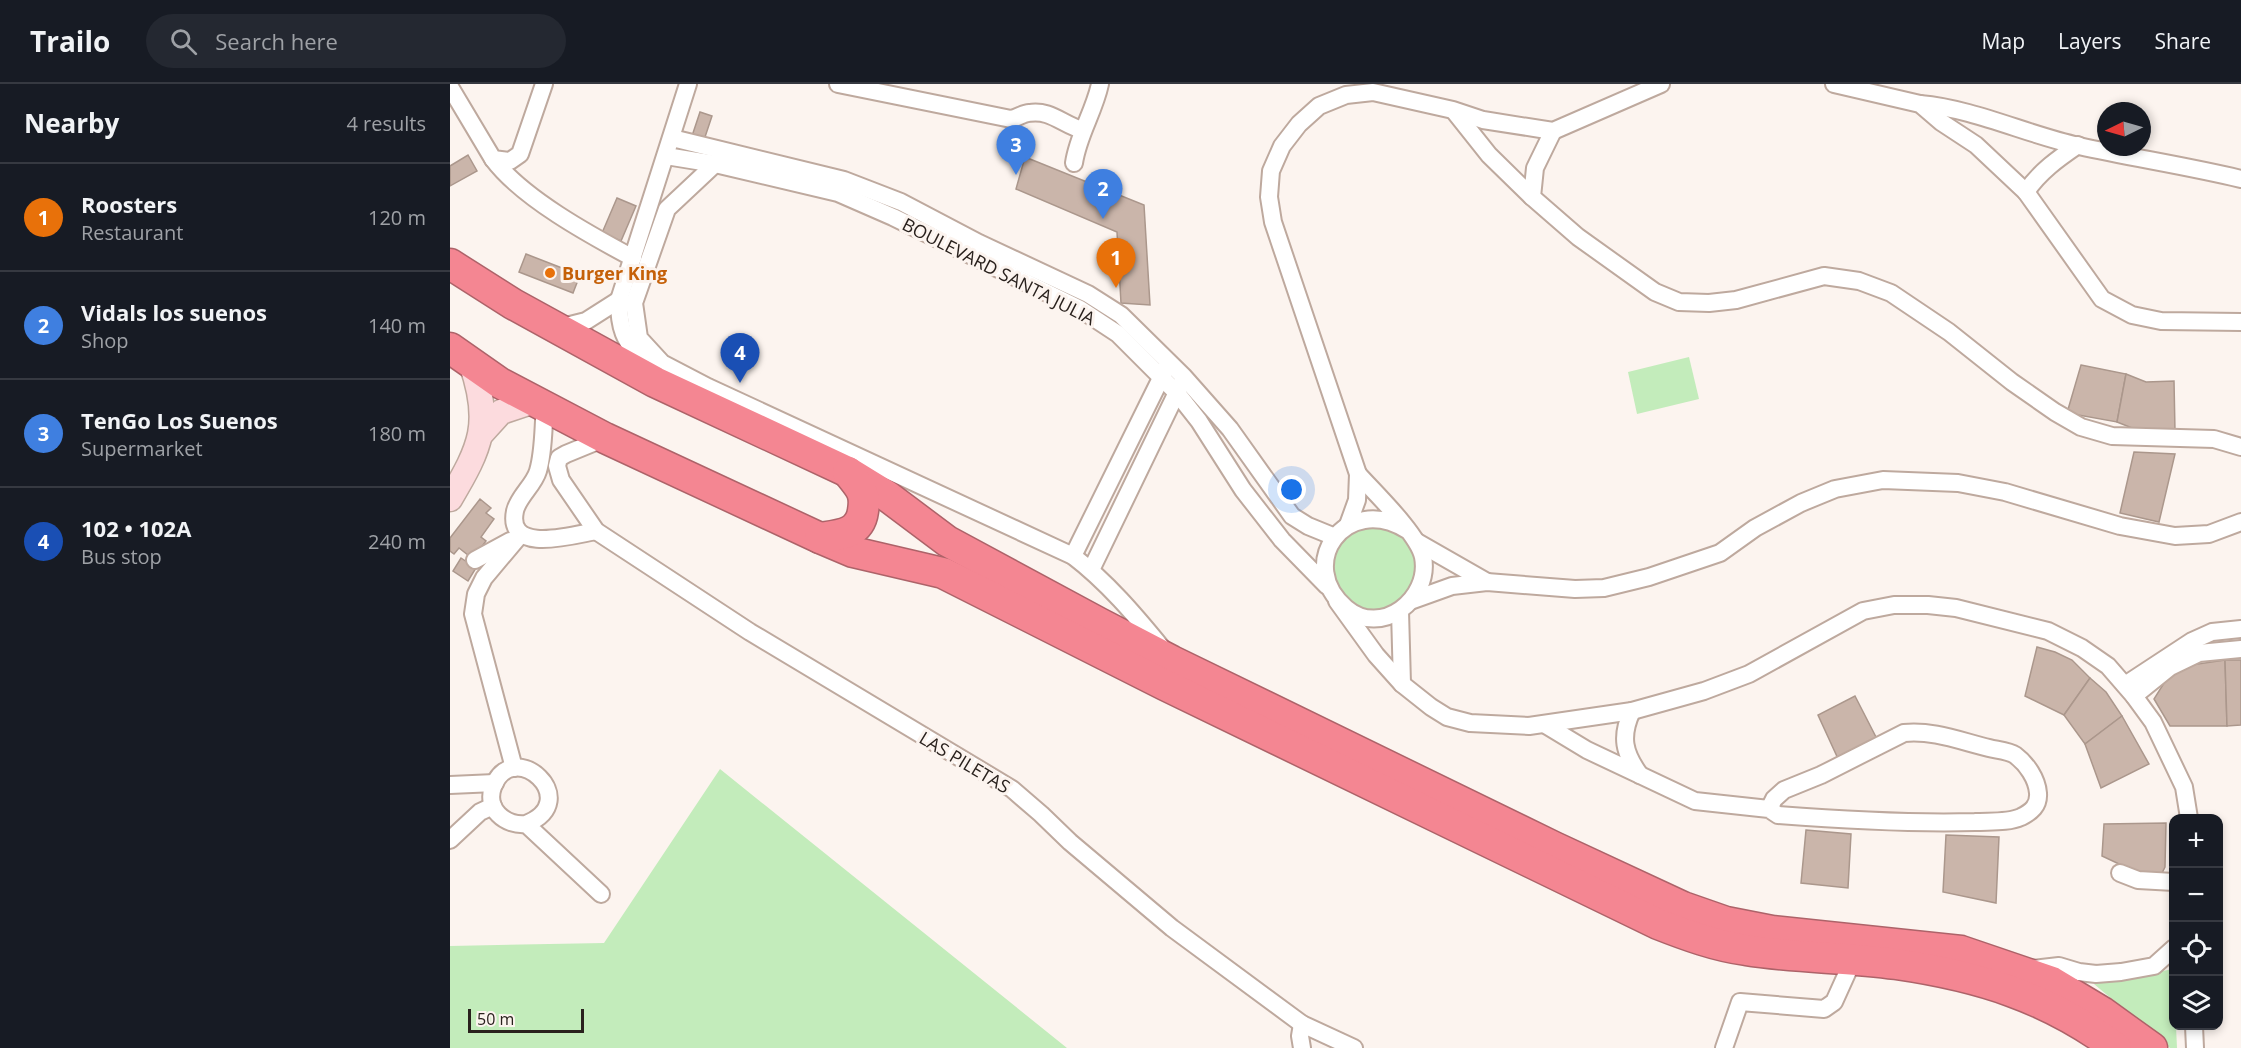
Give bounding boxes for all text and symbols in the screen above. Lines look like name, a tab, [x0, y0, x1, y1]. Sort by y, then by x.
search box	[146, 14, 566, 68]
text: Trailo	[30, 22, 110, 60]
icon: search	[167, 25, 200, 58]
text: Search here	[215, 26, 338, 56]
text: Map	[1982, 27, 2025, 55]
text: Layers	[2058, 27, 2122, 55]
text: Share	[2155, 27, 2211, 55]
north arrow	[2097, 102, 2151, 156]
text: Nearby	[24, 105, 119, 141]
text: 4 results	[346, 110, 426, 137]
pin: 3	[996, 126, 1036, 175]
pin: 2	[1084, 170, 1122, 219]
text: Roosters	[81, 189, 177, 219]
text: 1	[38, 204, 49, 231]
text: 120 m	[368, 204, 426, 231]
street label: BOULEVARD SANTA JULIA	[898, 212, 1100, 330]
text: Restaurant	[81, 219, 183, 246]
pin: 1	[1096, 238, 1136, 288]
place label: Burger King	[562, 261, 667, 285]
marker: Burger King	[543, 266, 557, 280]
text: Vidals los suenos	[81, 297, 267, 327]
text: 2	[38, 312, 49, 339]
text: 140 m	[368, 312, 426, 339]
text: Shop	[81, 327, 129, 354]
pin: 4	[720, 334, 760, 383]
text: TenGo Los Suenos	[81, 405, 278, 435]
text: 3	[38, 420, 49, 447]
text: 180 m	[368, 420, 426, 447]
text: Supermarket	[81, 435, 203, 462]
your location	[1277, 475, 1306, 504]
text: 102 • 102A	[81, 513, 191, 543]
text: 4	[38, 528, 49, 555]
text: 240 m	[368, 528, 426, 555]
text: Bus stop	[81, 543, 162, 570]
street label: LAS PILETAS	[915, 726, 1015, 799]
map controls	[2169, 814, 2223, 1030]
button: +	[2169, 814, 2223, 868]
button: −	[2169, 868, 2223, 922]
button: locate	[2169, 922, 2223, 976]
button: layers	[2169, 976, 2223, 1030]
scale bar	[468, 1006, 584, 1034]
text: 50 m	[477, 1008, 514, 1030]

